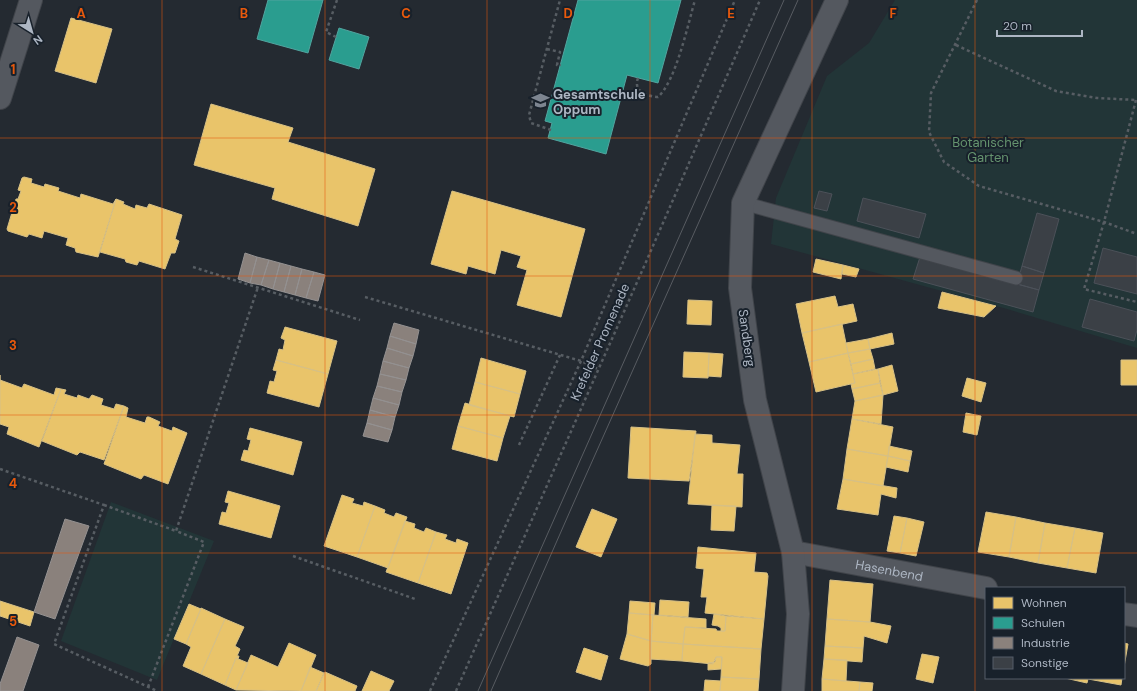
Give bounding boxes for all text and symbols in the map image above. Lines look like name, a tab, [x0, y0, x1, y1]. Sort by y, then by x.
text: A	[76, 5, 86, 22]
text: B	[240, 5, 248, 22]
text: C	[401, 5, 411, 22]
text: D	[563, 5, 573, 22]
text: E	[727, 5, 735, 22]
text: F	[889, 5, 897, 22]
north arrow	[12, 12, 52, 52]
scale bar	[997, 12, 1082, 38]
text: 20 m	[1003, 18, 1032, 34]
text: N	[31, 32, 45, 48]
text: 1	[11, 61, 15, 78]
place label: Gesamtschule Oppum	[553, 86, 646, 118]
school or university icon: Gesamtschule Oppum	[530, 91, 550, 111]
park label: Botanischer Garten	[952, 134, 1024, 166]
text: 2	[9, 199, 17, 216]
street label: Krefelder Promenade	[566, 281, 634, 403]
street label: Sandberg	[735, 308, 759, 368]
text: 3	[9, 337, 17, 354]
text: 4	[9, 475, 17, 492]
street label: Hasenbend	[854, 555, 925, 585]
legend	[985, 587, 1125, 679]
text: Wohnen	[1021, 595, 1067, 611]
text: 5	[9, 613, 17, 630]
text: Schulen	[1021, 615, 1065, 631]
text: Industrie	[1021, 635, 1070, 651]
text: Sonstige	[1021, 655, 1069, 671]

